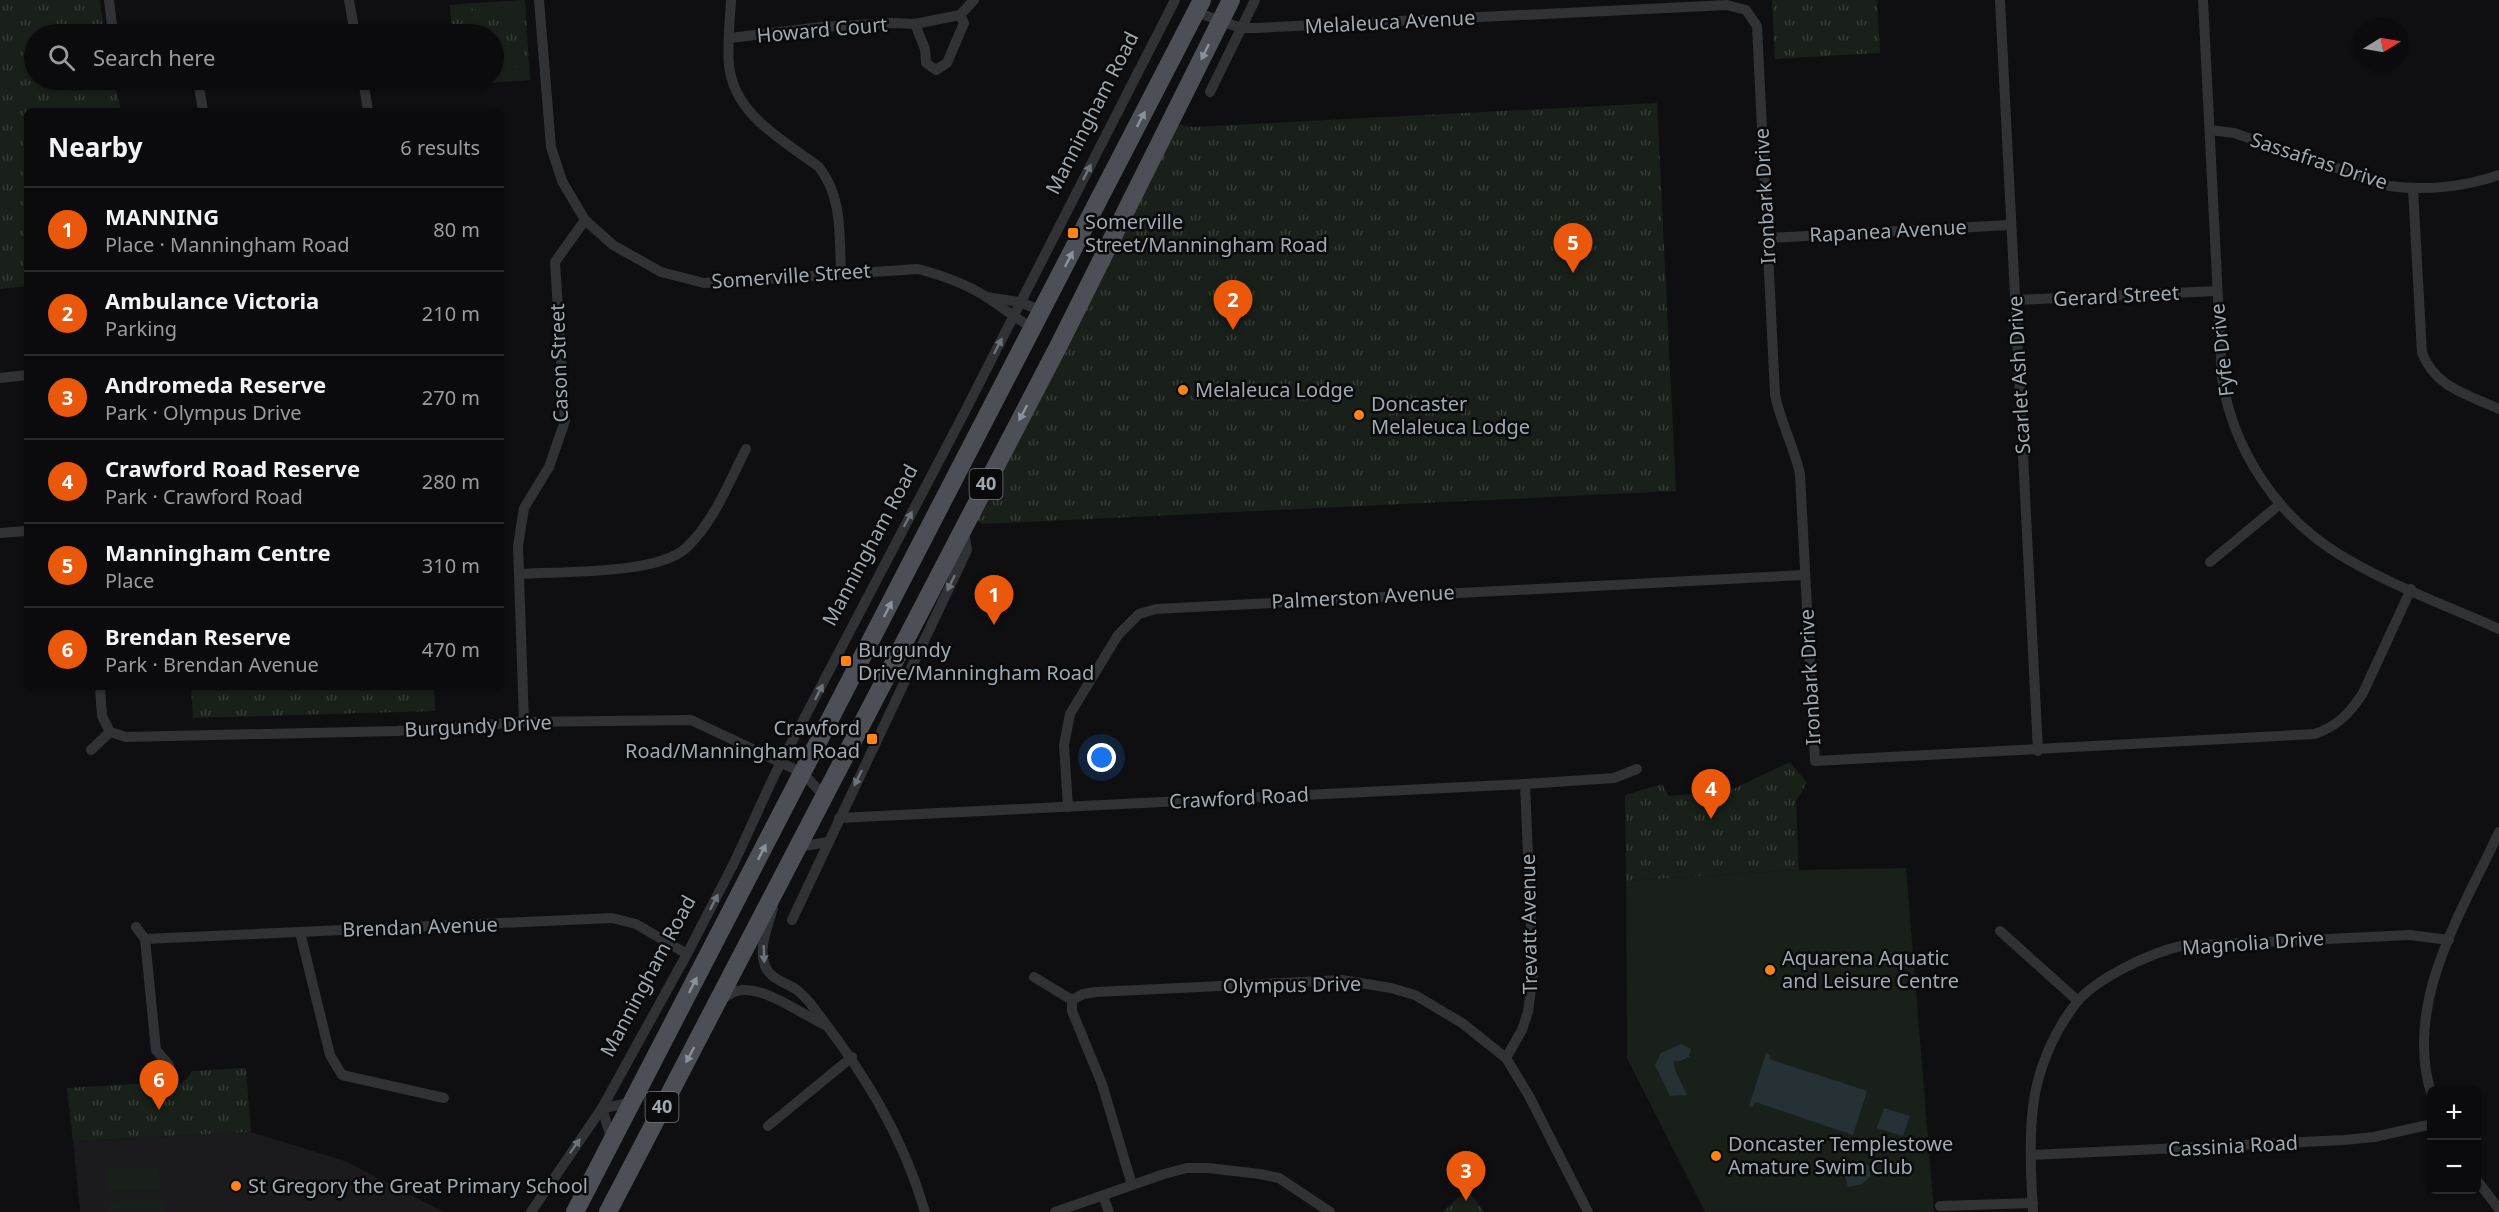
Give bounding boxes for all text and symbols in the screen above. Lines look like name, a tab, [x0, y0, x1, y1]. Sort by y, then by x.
street label: Melaleuca Avenue	[1304, 4, 1476, 39]
street label: Howard Court	[755, 10, 889, 49]
north arrow	[2355, 18, 2409, 72]
search box	[24, 24, 504, 90]
street label: Manningham Road	[1039, 27, 1144, 199]
icon: search	[45, 41, 78, 74]
text: Search here	[93, 42, 215, 72]
one-way arrow	[1200, 44, 1209, 61]
one-way arrow	[1135, 110, 1145, 128]
street label: Sassafras Drive	[2247, 126, 2391, 195]
street label: Ironbark Drive	[1747, 127, 1782, 265]
text: Nearby	[48, 129, 143, 165]
text: 6 results	[400, 134, 480, 161]
one-way arrow	[1082, 164, 1091, 181]
text: MANNING	[105, 201, 219, 231]
place label: Somerville Street/Manningham Road	[1085, 208, 1328, 258]
street label: Rapanea Avenue	[1809, 213, 1967, 248]
text: 1	[62, 216, 73, 243]
text: 80 m	[433, 216, 480, 243]
pin: 5	[1554, 224, 1592, 273]
marker: Somerville Street/Manningham Road	[1066, 226, 1080, 240]
text: Place · Manningham Road	[105, 231, 350, 258]
one-way arrow	[1064, 250, 1074, 267]
street label: Somerville Street	[711, 256, 871, 295]
street label: Gerard Street	[2052, 279, 2180, 312]
pin: 2	[1214, 280, 1252, 330]
text: Ambulance Victoria	[105, 285, 319, 315]
street label: Scarlet Ash Drive	[2001, 295, 2036, 455]
text: 2	[62, 300, 73, 327]
text: 210 m	[422, 300, 480, 327]
street label: Fyfe Drive	[2203, 302, 2240, 398]
street label: Cason Street	[543, 303, 574, 423]
text: Parking	[105, 315, 177, 342]
one-way arrow	[993, 337, 1002, 354]
text: Andromeda Reserve	[105, 369, 326, 399]
place label: Melaleuca Lodge	[1195, 376, 1354, 403]
marker: Melaleuca Lodge	[1176, 383, 1190, 397]
text: 3	[62, 384, 73, 411]
text: 270 m	[422, 384, 480, 411]
place label: Doncaster Melaleuca Lodge	[1371, 390, 1530, 440]
text: Park · Olympus Drive	[105, 399, 302, 426]
one-way arrow	[1018, 405, 1028, 422]
marker: Doncaster Melaleuca Lodge	[1352, 408, 1366, 422]
text: Crawford Road Reserve	[105, 453, 360, 483]
street label: Manningham Road	[816, 459, 924, 630]
text: 4	[62, 468, 73, 495]
text: 280 m	[422, 468, 480, 495]
road number: 40	[970, 469, 1002, 499]
text: Park · Crawford Road	[105, 483, 303, 510]
one-way arrow	[903, 510, 913, 528]
text: Manningham Centre	[105, 537, 331, 567]
text: 5	[62, 552, 73, 579]
text: 310 m	[422, 552, 480, 579]
text: Place	[105, 567, 154, 594]
one-way arrow	[947, 574, 956, 591]
pin: 1	[974, 576, 1014, 625]
street label: Palmerston Avenue	[1271, 578, 1455, 615]
one-way arrow	[883, 601, 893, 618]
street label: Ironbark Drive	[1792, 608, 1827, 746]
text: Brendan Reserve	[105, 621, 291, 651]
text: 6	[62, 636, 73, 663]
text: 470 m	[422, 636, 480, 663]
place label: Burgundy Drive/Manningham Road	[858, 636, 1094, 686]
text: Park · Brendan Avenue	[105, 651, 319, 678]
marker: Burgundy Drive/Manningham Road	[839, 654, 853, 668]
one-way arrow	[814, 684, 823, 701]
street label: Burgundy Drive	[404, 708, 552, 743]
place label: Crawford Road/Manningham Road	[625, 714, 860, 764]
marker: Crawford Road/Manningham Road	[865, 732, 879, 746]
your location	[1087, 743, 1116, 772]
one-way arrow	[854, 769, 863, 786]
pin: 4	[1692, 770, 1730, 819]
street label: Crawford Road	[1168, 780, 1310, 815]
one-way arrow	[757, 843, 767, 860]
street label: Trevatt Avenue	[1514, 854, 1543, 994]
street label: Manningham Road	[594, 890, 702, 1061]
one-way arrow	[709, 893, 719, 910]
street label: Brendan Avenue	[342, 910, 498, 943]
street label: Magnolia Drive	[2181, 924, 2325, 961]
place label: Aquarena Aquatic and Leisure Centre	[1782, 944, 1959, 994]
one-way arrow	[759, 945, 769, 964]
marker: Aquarena Aquatic and Leisure Centre	[1763, 963, 1777, 977]
street label: Olympus Drive	[1222, 970, 1362, 999]
one-way arrow	[688, 977, 698, 994]
one-way arrow	[685, 1046, 695, 1063]
pin: 6	[140, 1060, 178, 1110]
map controls	[2427, 1086, 2481, 1194]
button: +	[2427, 1086, 2481, 1140]
road number: 40	[646, 1092, 678, 1122]
street label: Cassinia Road	[2167, 1129, 2299, 1162]
place label: Doncaster Templestowe Amature Swim Club	[1728, 1130, 1953, 1180]
one-way arrow	[569, 1139, 581, 1155]
button: −	[2427, 1140, 2481, 1194]
marker: Doncaster Templestowe Amature Swim Club	[1709, 1149, 1723, 1163]
pin: 3	[1446, 1152, 1486, 1201]
place label: St Gregory the Great Primary School	[248, 1172, 588, 1199]
marker: St Gregory the Great Primary School	[229, 1179, 243, 1193]

